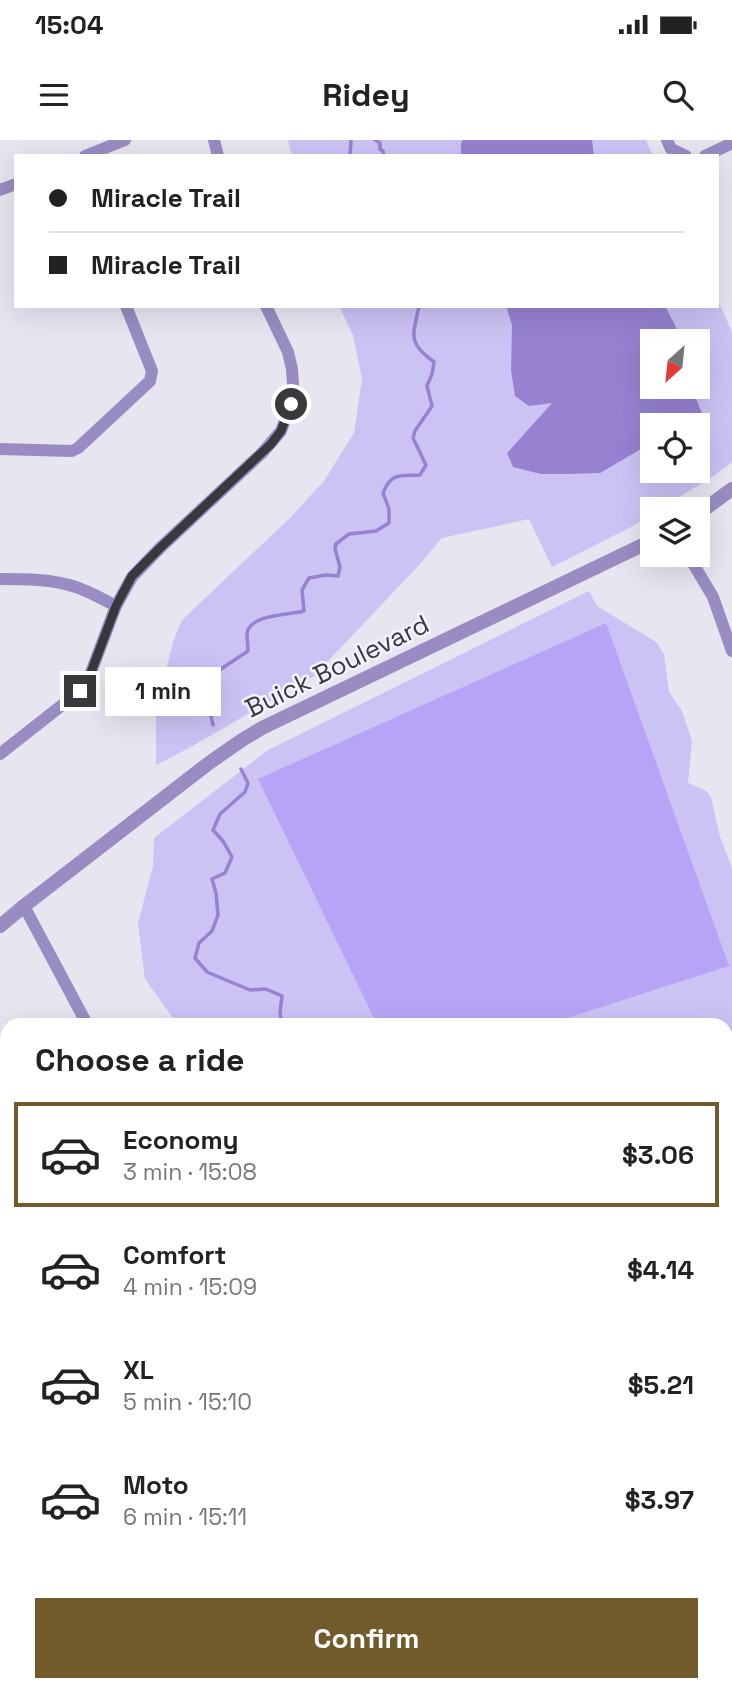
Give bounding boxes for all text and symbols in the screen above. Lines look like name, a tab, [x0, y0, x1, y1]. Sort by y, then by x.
text: 15:04	[35, 8, 103, 42]
text: Ridey	[322, 75, 410, 115]
icon: menu	[35, 76, 73, 114]
icon: search	[659, 76, 697, 114]
text: Miracle Trail	[91, 181, 241, 215]
text: Miracle Trail	[91, 248, 241, 282]
north arrow	[640, 329, 710, 399]
map controls	[640, 329, 710, 567]
route start	[275, 388, 307, 420]
button: locate	[640, 413, 710, 483]
button: layers	[640, 497, 710, 567]
street label: Buick Boulevard	[239, 607, 435, 725]
callout: 1 min	[104, 666, 220, 716]
route end	[64, 675, 96, 707]
text: 1 min	[135, 676, 191, 706]
text: Choose a ride	[35, 1040, 245, 1080]
icon: car	[39, 1123, 102, 1186]
text: Economy	[123, 1123, 239, 1157]
text: $3.06	[622, 1138, 694, 1172]
text: 3 min · 15:08	[123, 1157, 257, 1187]
icon: car	[39, 1238, 102, 1301]
text: Comfort	[123, 1238, 226, 1272]
text: $4.14	[627, 1253, 694, 1287]
text: 4 min · 15:09	[123, 1272, 257, 1302]
icon: car	[39, 1353, 102, 1416]
text: XL	[123, 1353, 154, 1387]
text: $5.21	[628, 1368, 694, 1402]
text: 5 min · 15:10	[123, 1387, 252, 1417]
icon: car	[39, 1468, 102, 1531]
text: Moto	[123, 1468, 189, 1502]
text: $3.97	[625, 1483, 694, 1517]
text: 6 min · 15:11	[123, 1502, 247, 1532]
button: Confirm	[35, 1598, 698, 1678]

